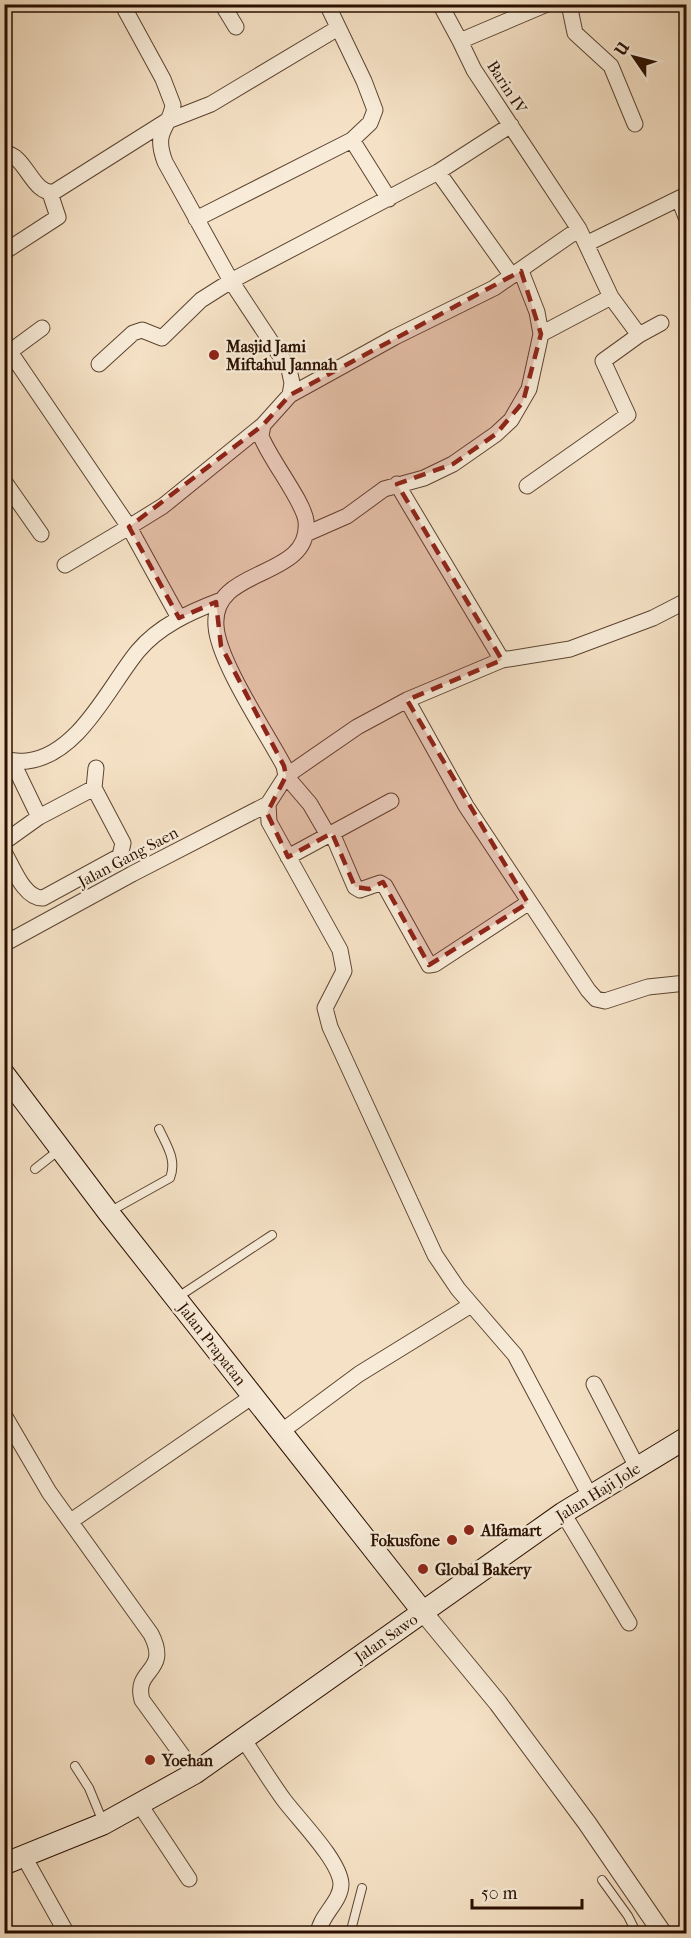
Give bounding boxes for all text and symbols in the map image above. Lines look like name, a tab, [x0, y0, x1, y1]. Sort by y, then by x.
north arrow	[604, 27, 664, 87]
text: U	[610, 38, 634, 60]
street label: Barin IV	[483, 57, 531, 117]
place label: Masjid Jami Miftahul Jannah	[225, 337, 338, 375]
marker: Masjid Jami Miftahul Jannah	[207, 348, 221, 362]
street label: Jalan Gang Saen	[73, 822, 182, 892]
street label: Jalan Prapatan	[173, 1297, 251, 1390]
street label: Jalan Haji Jole	[551, 1459, 644, 1527]
place label: Alfamart	[480, 1521, 542, 1540]
marker: Alfamart	[462, 1523, 476, 1537]
place label: Fokusfone	[369, 1531, 440, 1550]
marker: Fokusfone	[445, 1533, 459, 1547]
place label: Global Bakery	[435, 1560, 533, 1580]
marker: Global Bakery	[416, 1562, 430, 1576]
street label: Jalan Sawo	[349, 1609, 421, 1668]
place label: Yoehan	[161, 1751, 214, 1770]
marker: Yoehan	[143, 1753, 157, 1767]
scale bar	[472, 1872, 582, 1910]
text: 50 m	[481, 1883, 518, 1904]

